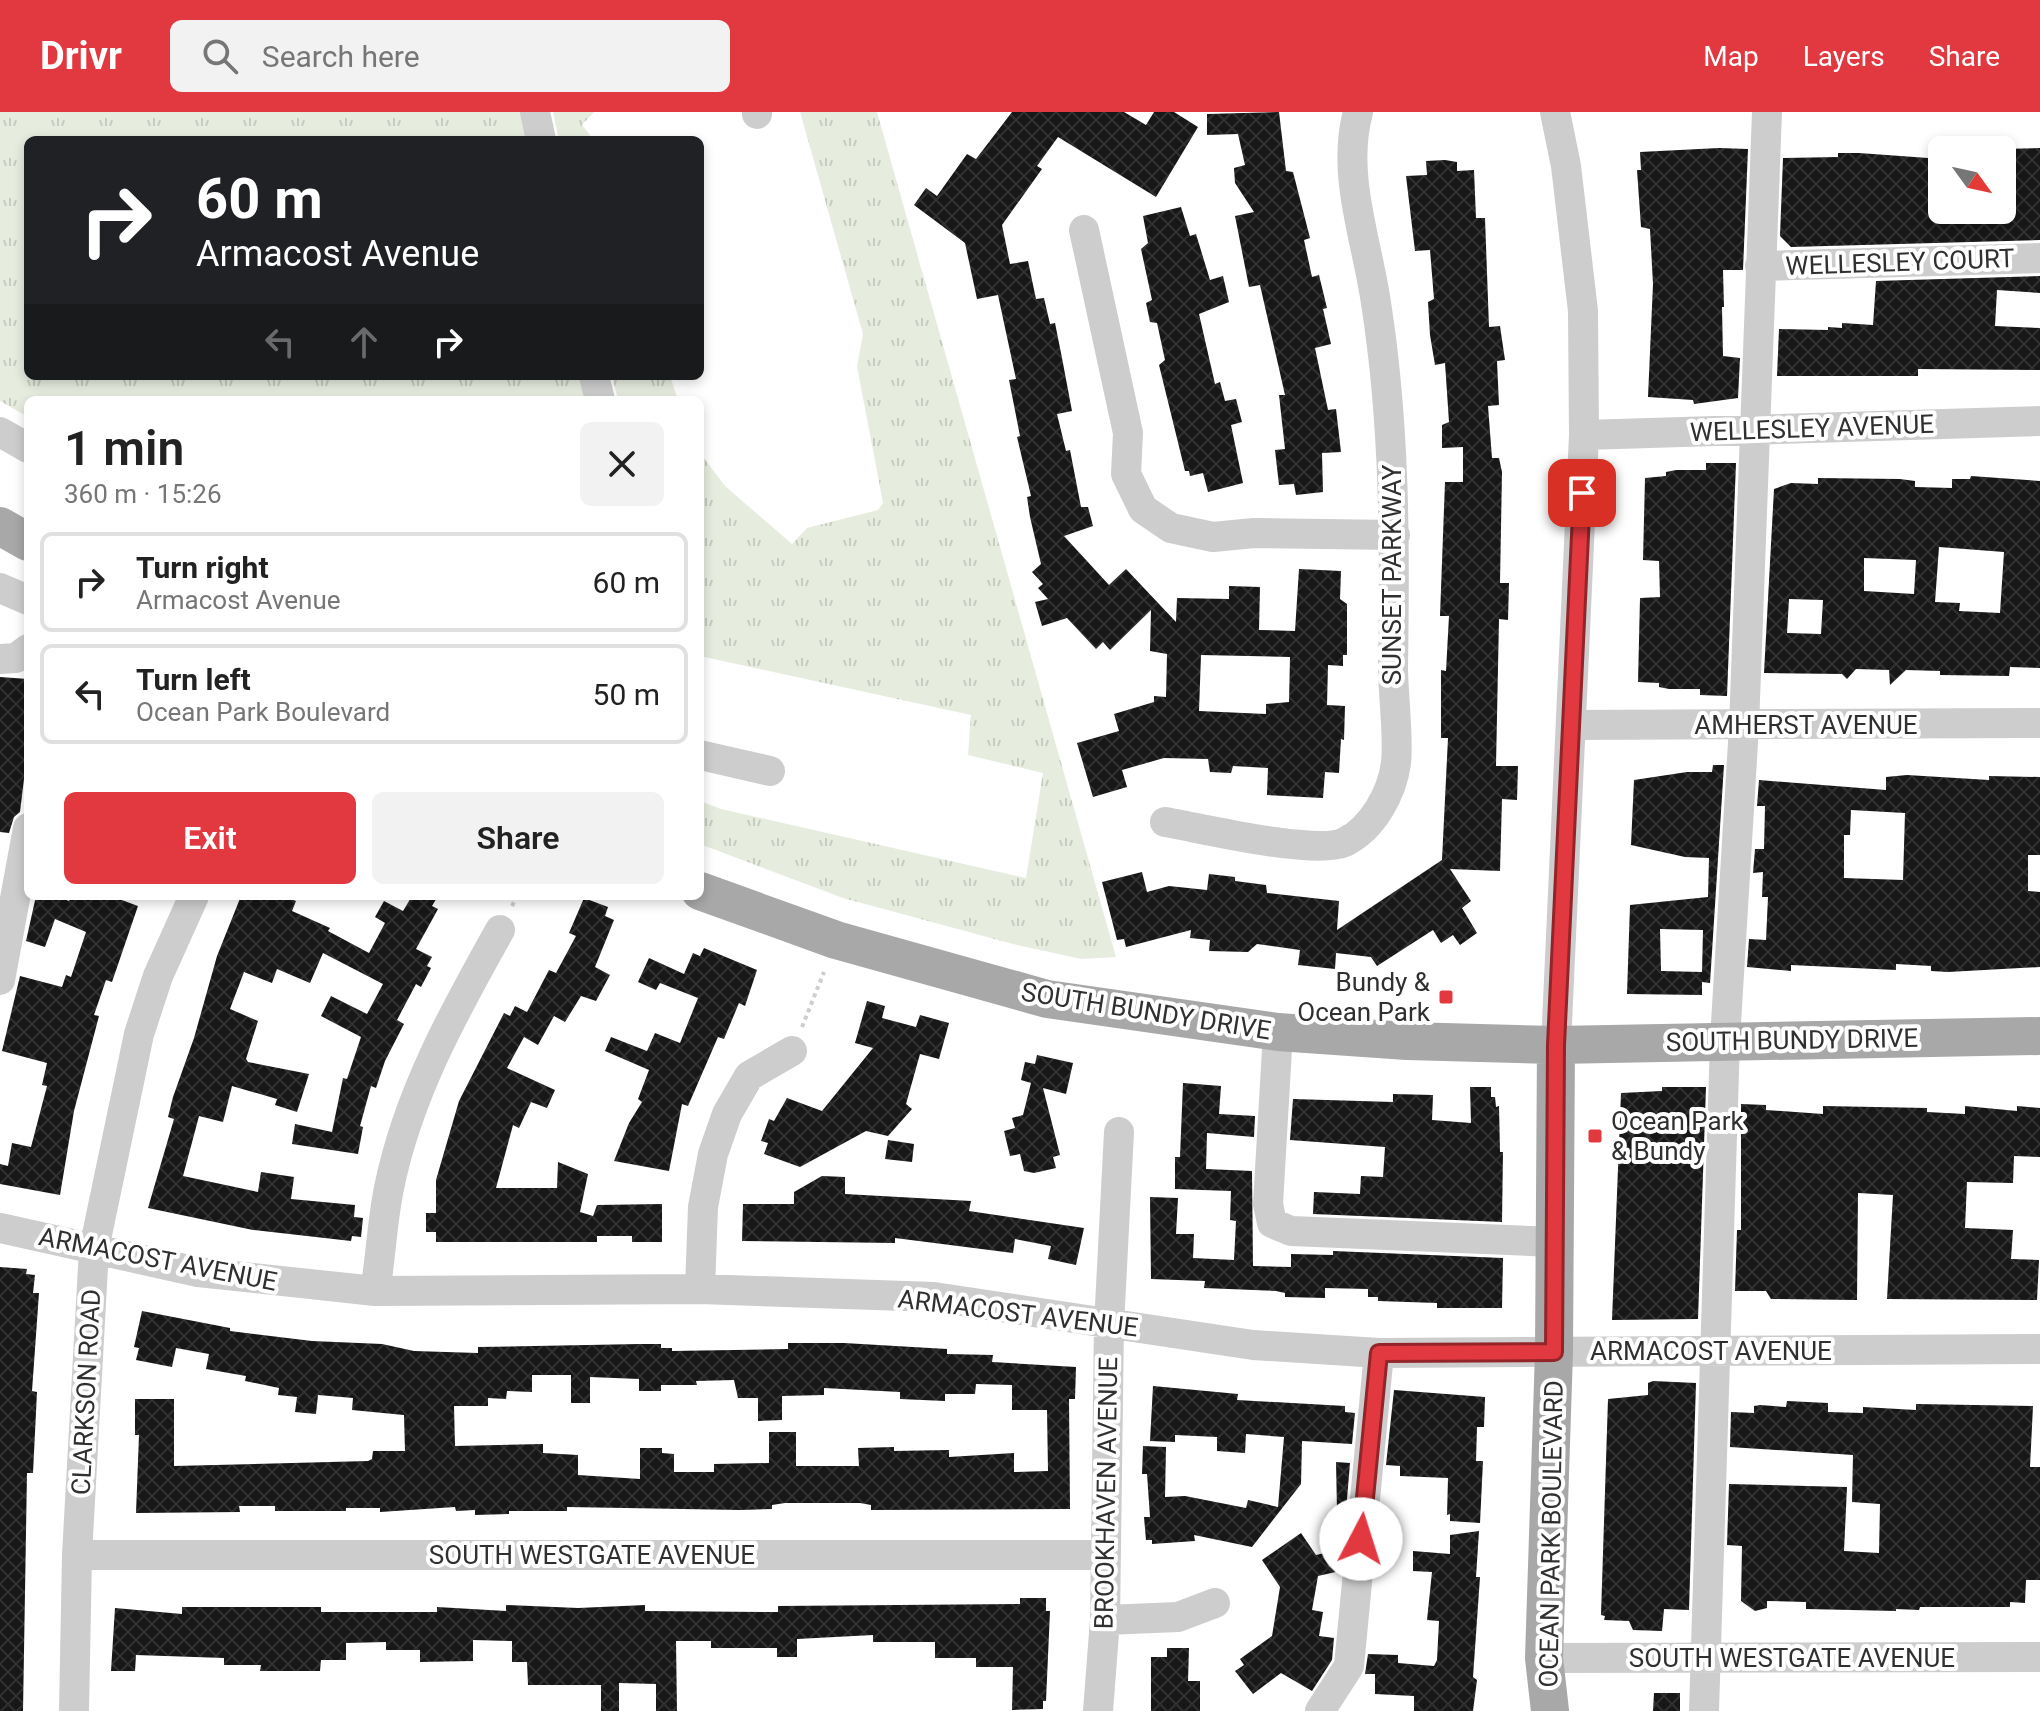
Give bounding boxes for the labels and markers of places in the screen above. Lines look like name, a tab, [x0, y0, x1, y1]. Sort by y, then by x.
pin	[1548, 459, 1616, 527]
place label: Bundy & Ocean Park	[1297, 967, 1431, 1027]
marker: Bundy & Ocean Park	[1437, 988, 1455, 1006]
place label: Ocean Park & Bundy	[1611, 1106, 1744, 1166]
marker: Ocean Park & Bundy	[1586, 1127, 1604, 1145]

